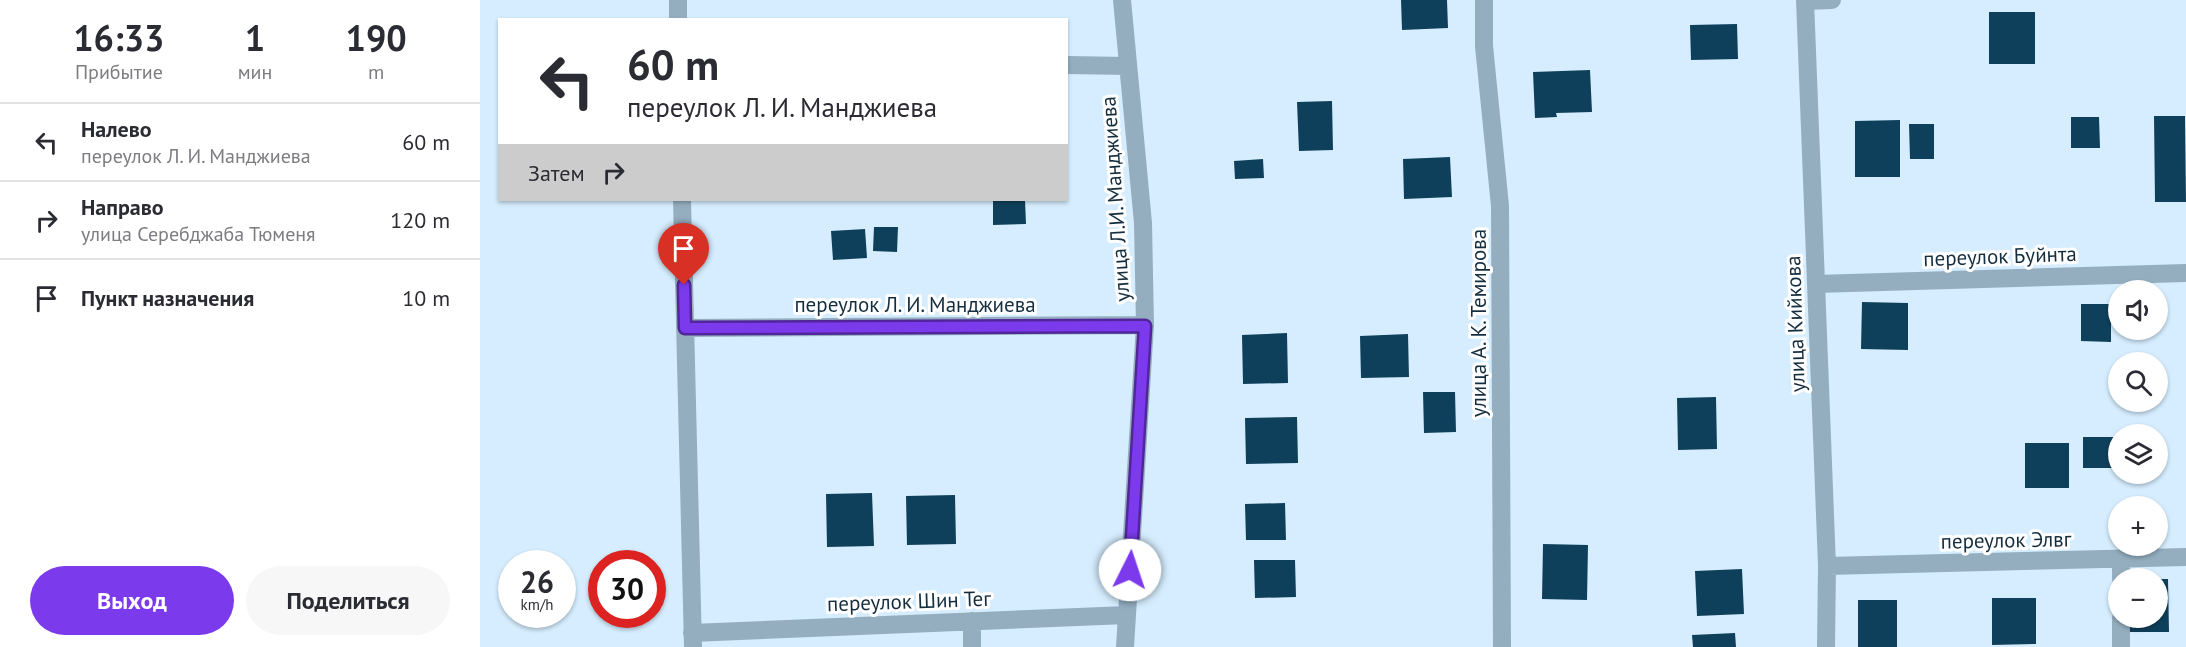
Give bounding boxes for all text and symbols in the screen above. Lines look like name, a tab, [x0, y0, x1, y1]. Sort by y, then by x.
text: 16:33	[73, 14, 165, 61]
text: 1	[245, 14, 265, 61]
text: 190	[346, 14, 407, 61]
text: 60 m	[627, 37, 719, 92]
icon: left	[528, 42, 606, 120]
text: Прибытие	[75, 59, 163, 85]
text: мин	[238, 59, 272, 85]
text: m	[368, 59, 384, 85]
text: переулок Л. И. Манджиева	[627, 90, 937, 124]
street label: улица Л.И. Манджиева	[1094, 95, 1136, 303]
text: Налево	[81, 115, 152, 143]
icon: left	[30, 126, 63, 159]
text: 60 m	[402, 128, 450, 156]
text: переулок Л. И. Манджиева	[81, 143, 311, 169]
icon: right	[597, 156, 630, 189]
text: Затем	[528, 159, 585, 187]
text: Направо	[81, 193, 164, 221]
icon: right	[30, 204, 63, 237]
text: 120 m	[390, 206, 450, 234]
text: улица Серебджаба Тюменя	[81, 221, 316, 247]
pin	[658, 223, 709, 285]
street label: улица А. К. Темирова	[1465, 229, 1492, 417]
icon: arrive	[667, 232, 700, 265]
street label: переулок Буйнта	[1923, 240, 2077, 272]
street label: улица Кийкова	[1779, 255, 1811, 393]
map controls	[2108, 280, 2168, 628]
button: sound	[2108, 280, 2168, 340]
icon: arrive	[30, 282, 63, 315]
text: Пункт назначения	[81, 284, 254, 312]
text: 10 m	[402, 284, 450, 312]
street label: переулок Л. И. Манджиева	[794, 291, 1036, 318]
button: search	[2108, 352, 2168, 412]
button: layers	[2108, 424, 2168, 484]
button: +	[2108, 496, 2168, 556]
street label: переулок Элвг	[1940, 525, 2072, 555]
position arrow	[1098, 538, 1162, 602]
speed limit sign: 30	[588, 550, 666, 628]
text: 26	[520, 562, 554, 601]
button: Выход	[30, 566, 234, 635]
button: Поделиться	[246, 566, 450, 635]
button: −	[2108, 568, 2168, 628]
street label: переулок Шин Тег	[827, 585, 992, 617]
text: km/h	[521, 595, 553, 614]

